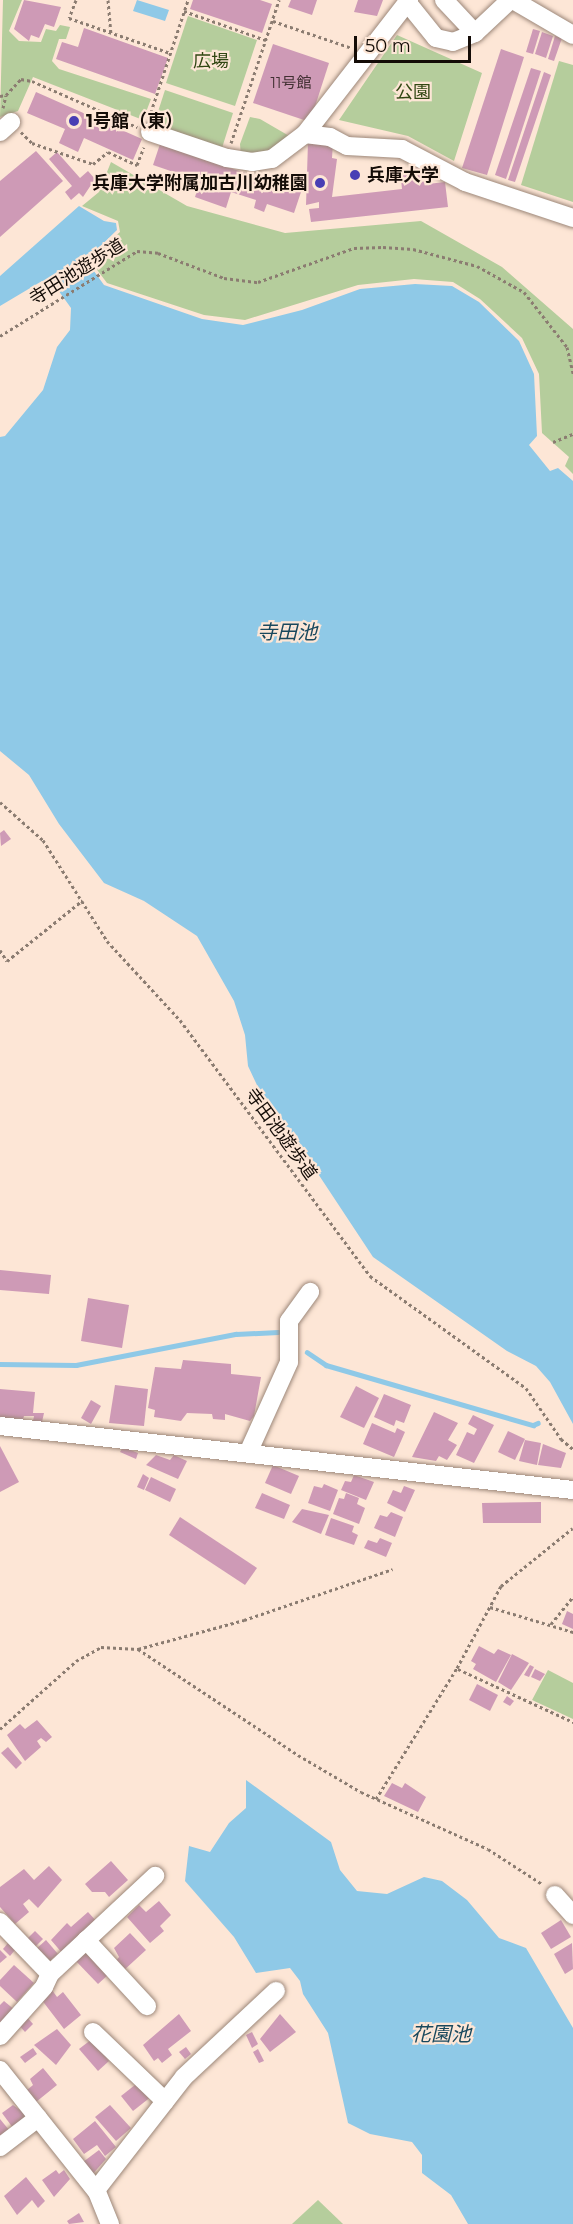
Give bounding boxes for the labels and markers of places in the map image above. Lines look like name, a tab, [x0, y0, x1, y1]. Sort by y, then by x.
place label: 1号館（東）	[86, 110, 183, 132]
marker: 1号館（東）	[67, 114, 81, 128]
place label: 兵庫大学	[367, 164, 439, 186]
marker: 兵庫大学	[348, 168, 362, 182]
place label: 兵庫大学附属加古川幼稚園	[92, 172, 308, 194]
marker: 兵庫大学附属加古川幼稚園	[313, 176, 327, 190]

